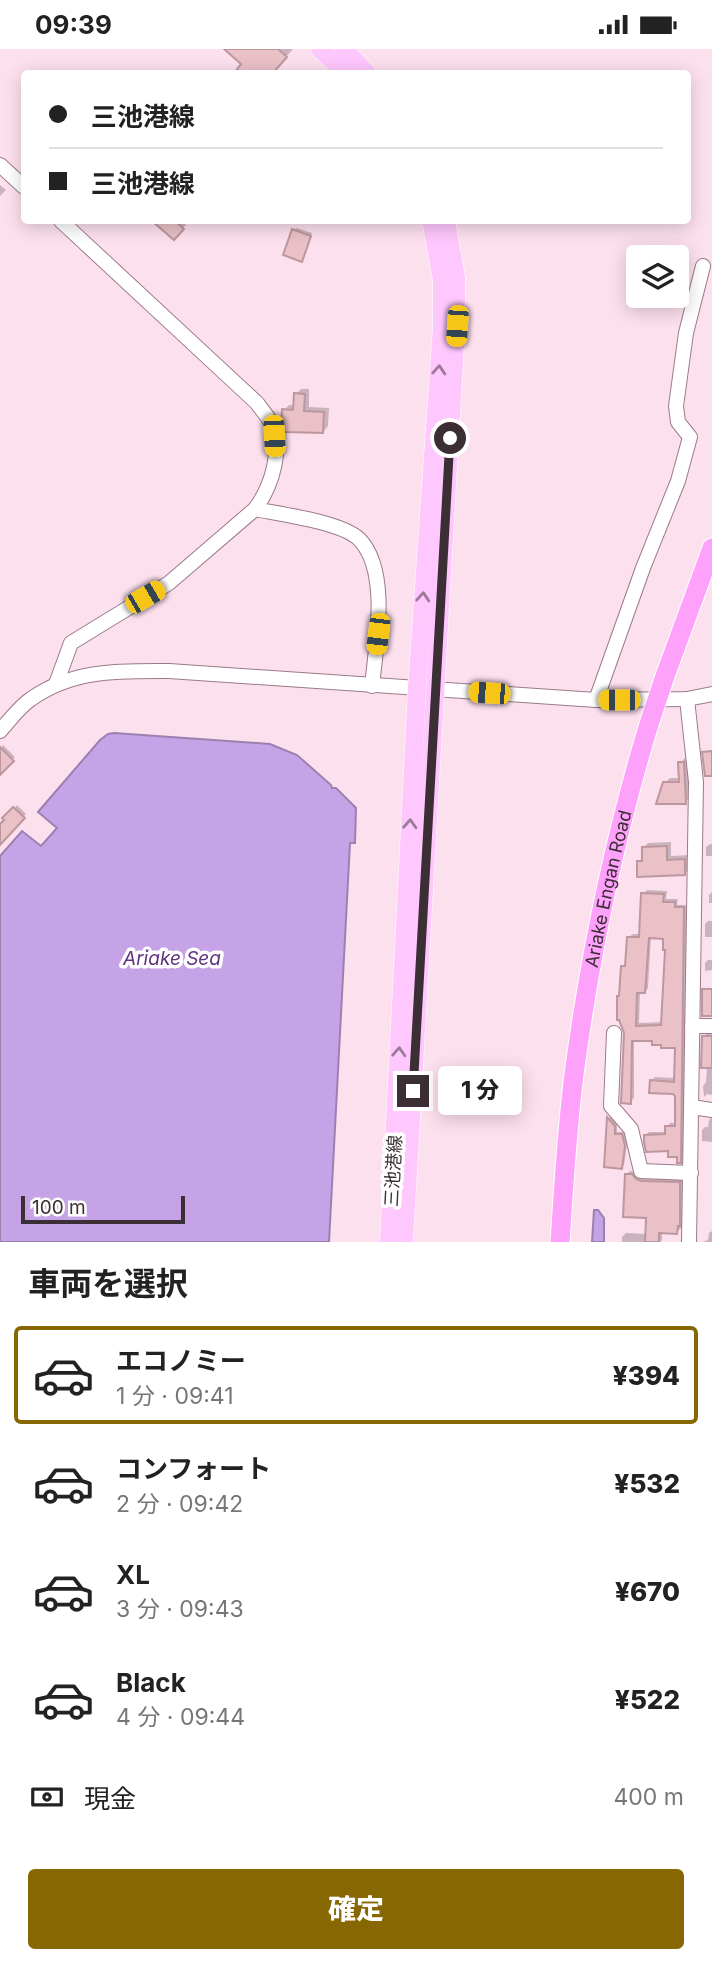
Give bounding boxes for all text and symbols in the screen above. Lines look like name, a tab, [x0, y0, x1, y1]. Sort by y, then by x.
text: 09:39	[35, 9, 112, 40]
text: 三池港線	[91, 101, 195, 132]
text: 三池港線	[91, 168, 195, 199]
map controls	[626, 245, 689, 308]
button: layers	[626, 245, 689, 308]
car	[446, 304, 469, 348]
one-way arrow	[431, 364, 446, 375]
car	[263, 414, 286, 458]
route start	[434, 422, 466, 454]
car	[122, 577, 169, 617]
one-way arrow	[415, 591, 430, 602]
car	[366, 612, 391, 656]
car	[468, 681, 511, 705]
car	[599, 690, 641, 711]
street label: Ariake Engan Road	[580, 808, 635, 969]
one-way arrow	[403, 819, 418, 830]
water label: Ariake Sea	[122, 947, 221, 970]
one-way arrow	[392, 1046, 407, 1057]
callout: 1 分	[438, 1067, 522, 1115]
route end	[397, 1075, 429, 1107]
text: 1 分	[461, 1076, 499, 1104]
street label: 三池港線	[381, 1134, 405, 1208]
scale bar	[21, 1193, 186, 1225]
text: 100 m	[32, 1196, 86, 1219]
text: 車両を選択	[28, 1264, 188, 1303]
icon: car	[32, 1344, 95, 1407]
text: エコノミー	[116, 1345, 246, 1376]
text: ¥394	[613, 1360, 680, 1391]
text: 1 分 · 09:41	[116, 1382, 234, 1410]
icon: car	[32, 1452, 95, 1515]
text: コンフォート	[116, 1453, 271, 1484]
text: ¥532	[614, 1468, 680, 1499]
text: 2 分 · 09:42	[116, 1490, 243, 1518]
text: XL	[116, 1559, 150, 1590]
icon: car	[32, 1560, 95, 1623]
text: ¥670	[615, 1576, 680, 1607]
text: 3 分 · 09:43	[116, 1595, 244, 1623]
text: Black	[116, 1667, 186, 1698]
icon: car	[32, 1668, 95, 1731]
text: ¥522	[615, 1684, 680, 1715]
text: 4 分 · 09:44	[116, 1703, 245, 1731]
icon: cash	[28, 1778, 66, 1816]
text: 現金	[84, 1783, 136, 1814]
text: 400 m	[614, 1783, 684, 1811]
button: 確定	[28, 1869, 684, 1949]

